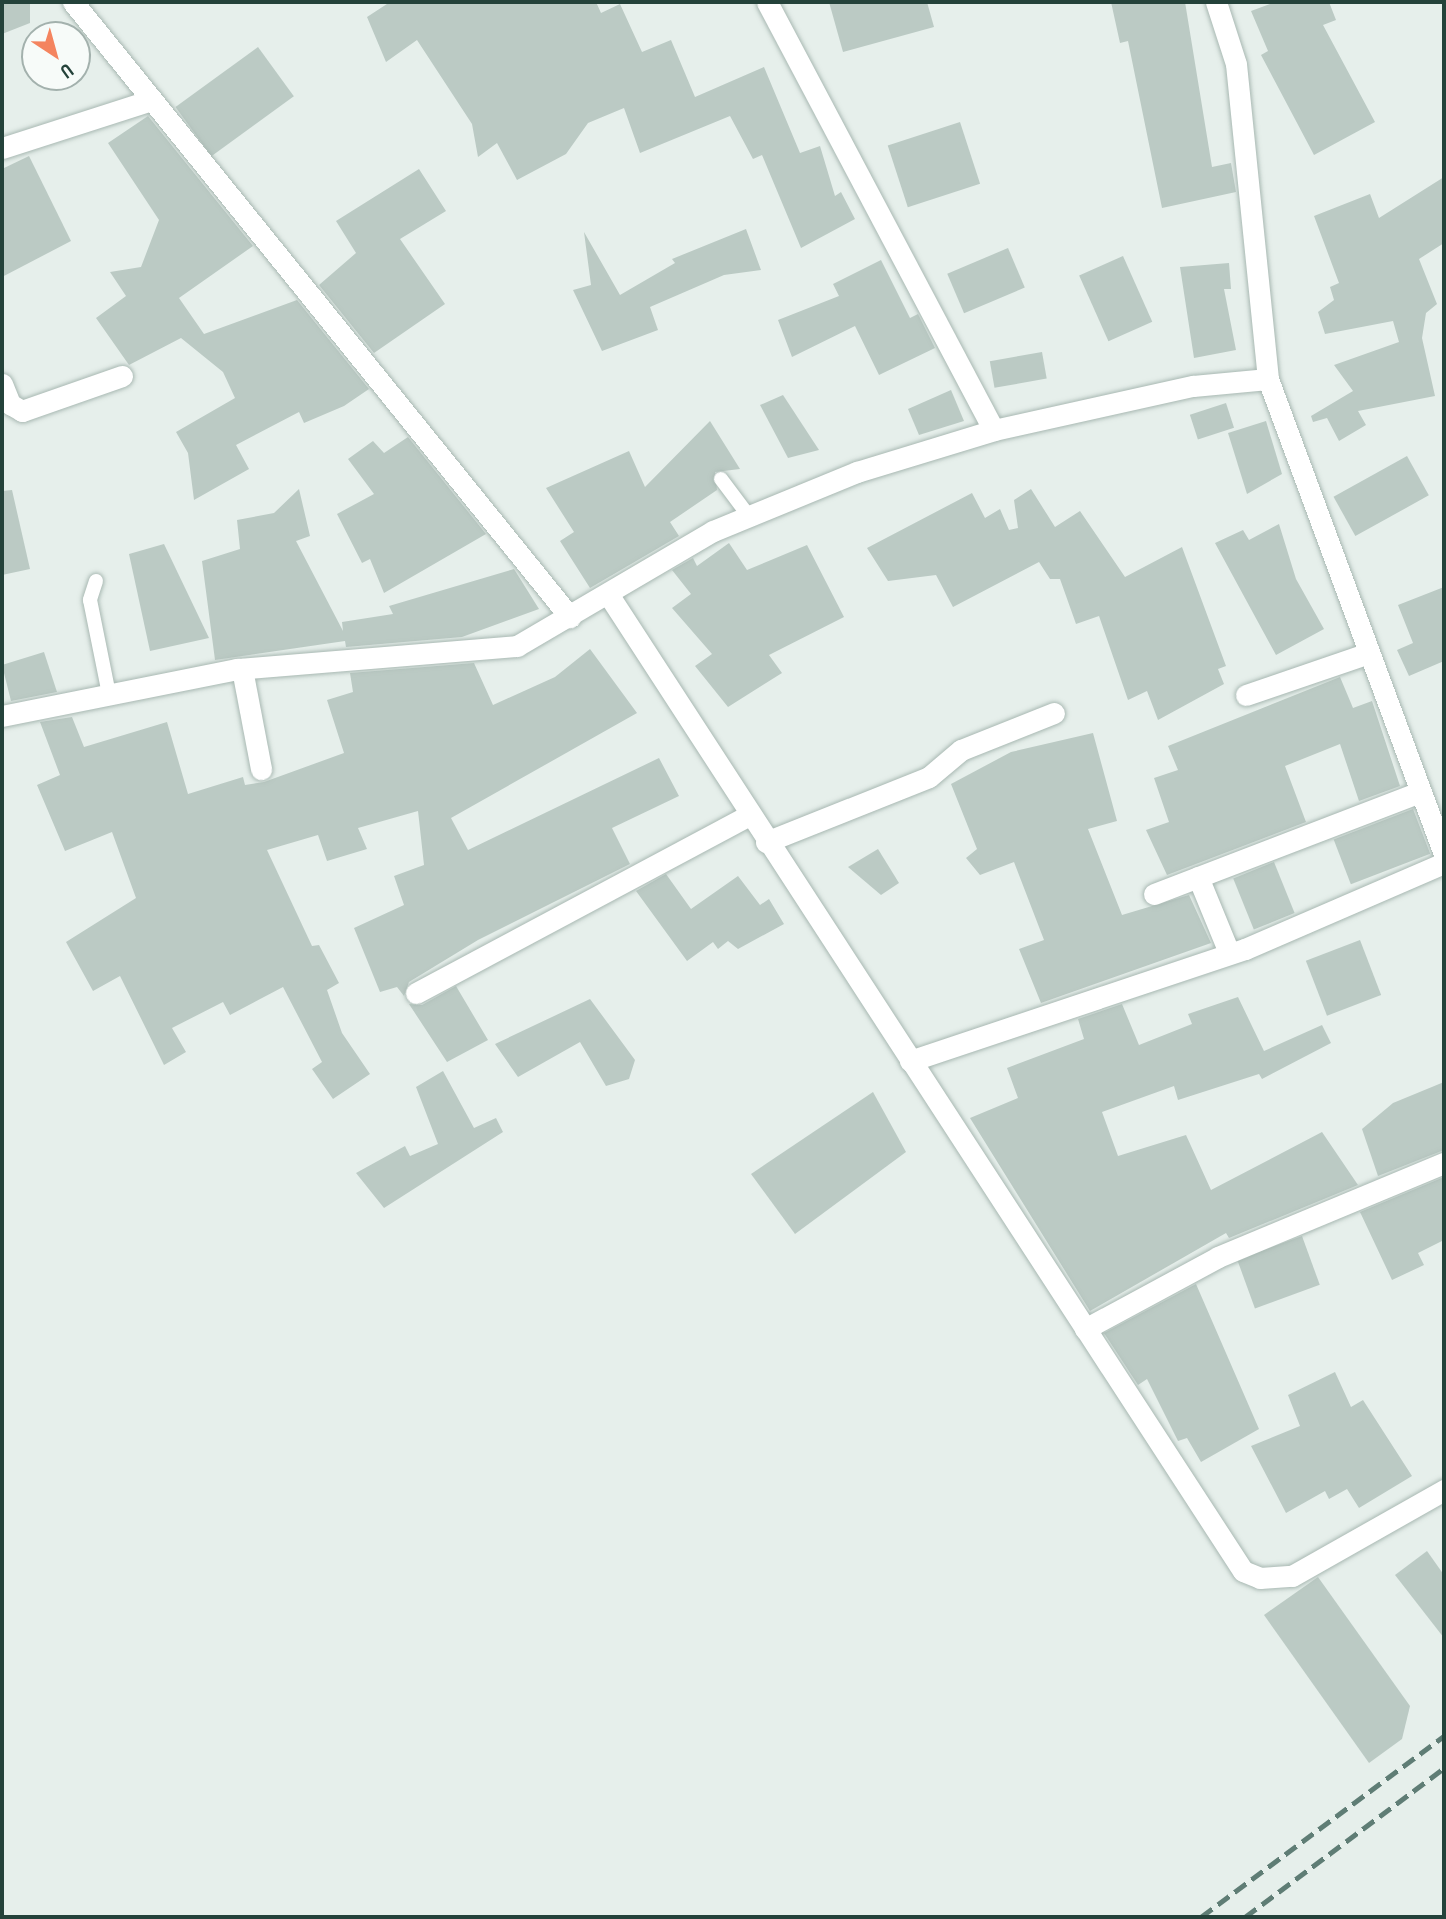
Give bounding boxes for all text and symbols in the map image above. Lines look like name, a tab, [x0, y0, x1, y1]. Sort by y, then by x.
north arrow	[21, 21, 91, 91]
text: U	[56, 59, 78, 84]

